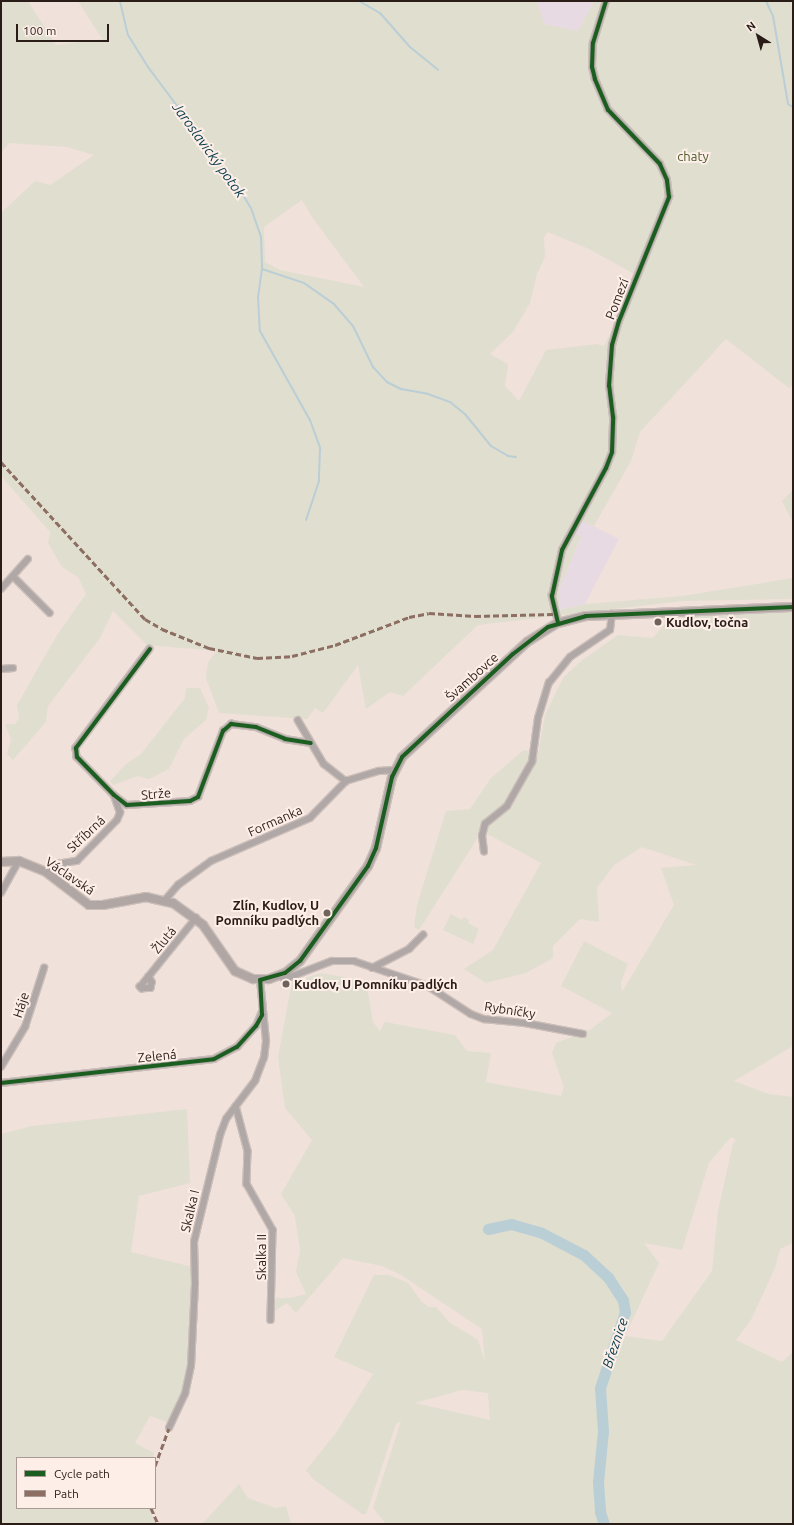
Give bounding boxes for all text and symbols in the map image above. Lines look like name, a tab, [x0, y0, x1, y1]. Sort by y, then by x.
scale bar	[18, 16, 111, 42]
north arrow	[738, 16, 778, 56]
text: N	[744, 19, 758, 34]
text: 100 m	[23, 24, 56, 37]
water label: Jaroslavický potok	[169, 99, 249, 201]
park label: chaty	[677, 148, 709, 164]
street label: Pomezí	[602, 276, 632, 322]
place label: Kudlov, točna	[666, 614, 748, 630]
marker: Kudlov, točna	[653, 617, 663, 627]
street label: Švambovce	[442, 649, 502, 705]
street label: Strže	[140, 785, 172, 803]
street label: Formanka	[245, 802, 305, 840]
street label: Stříbrná	[64, 812, 108, 856]
street label: Václavská	[42, 854, 98, 898]
place label: Zlín, Kudlov, U Pomníku padlých	[216, 898, 319, 929]
marker: Zlín, Kudlov, U Pomníku padlých	[322, 908, 332, 918]
street label: Žlutá	[149, 923, 179, 957]
place label: Kudlov, U Pomníku padlých	[294, 976, 457, 992]
marker: Kudlov, U Pomníku padlých	[281, 979, 291, 989]
street label: Háje	[10, 990, 32, 1020]
street label: Rybníčky	[483, 998, 537, 1022]
street label: Zelená	[137, 1046, 177, 1066]
street label: Skalka I	[178, 1188, 202, 1234]
street label: Skalka II	[253, 1234, 269, 1280]
water label: Březnice	[599, 1316, 631, 1370]
legend	[16, 1457, 156, 1509]
text: Cycle path	[54, 1467, 110, 1480]
text: Path	[54, 1487, 79, 1500]

